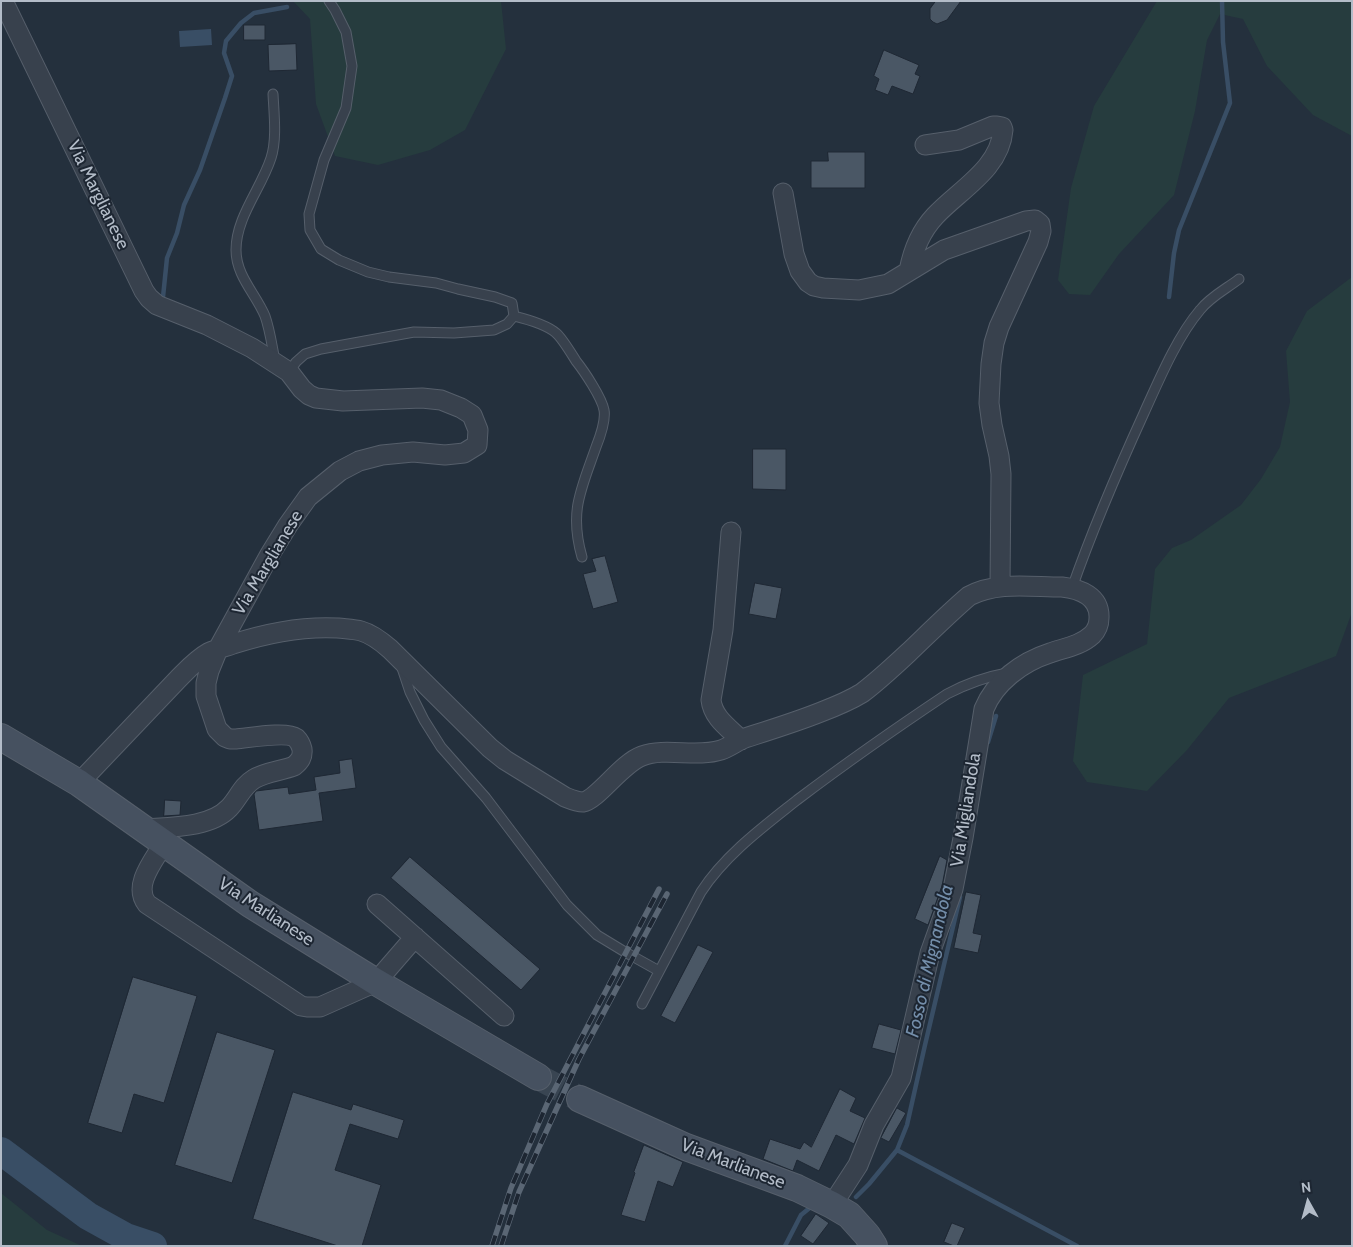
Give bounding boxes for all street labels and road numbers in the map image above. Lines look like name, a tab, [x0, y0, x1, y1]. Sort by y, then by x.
street label: Via Marglianese	[62, 137, 134, 253]
street label: Via Marglianese	[228, 507, 308, 619]
street label: Via Migliandola	[946, 751, 986, 869]
street label: Via Marlianese	[214, 873, 318, 951]
street label: Via Marlianese	[678, 1134, 788, 1194]

